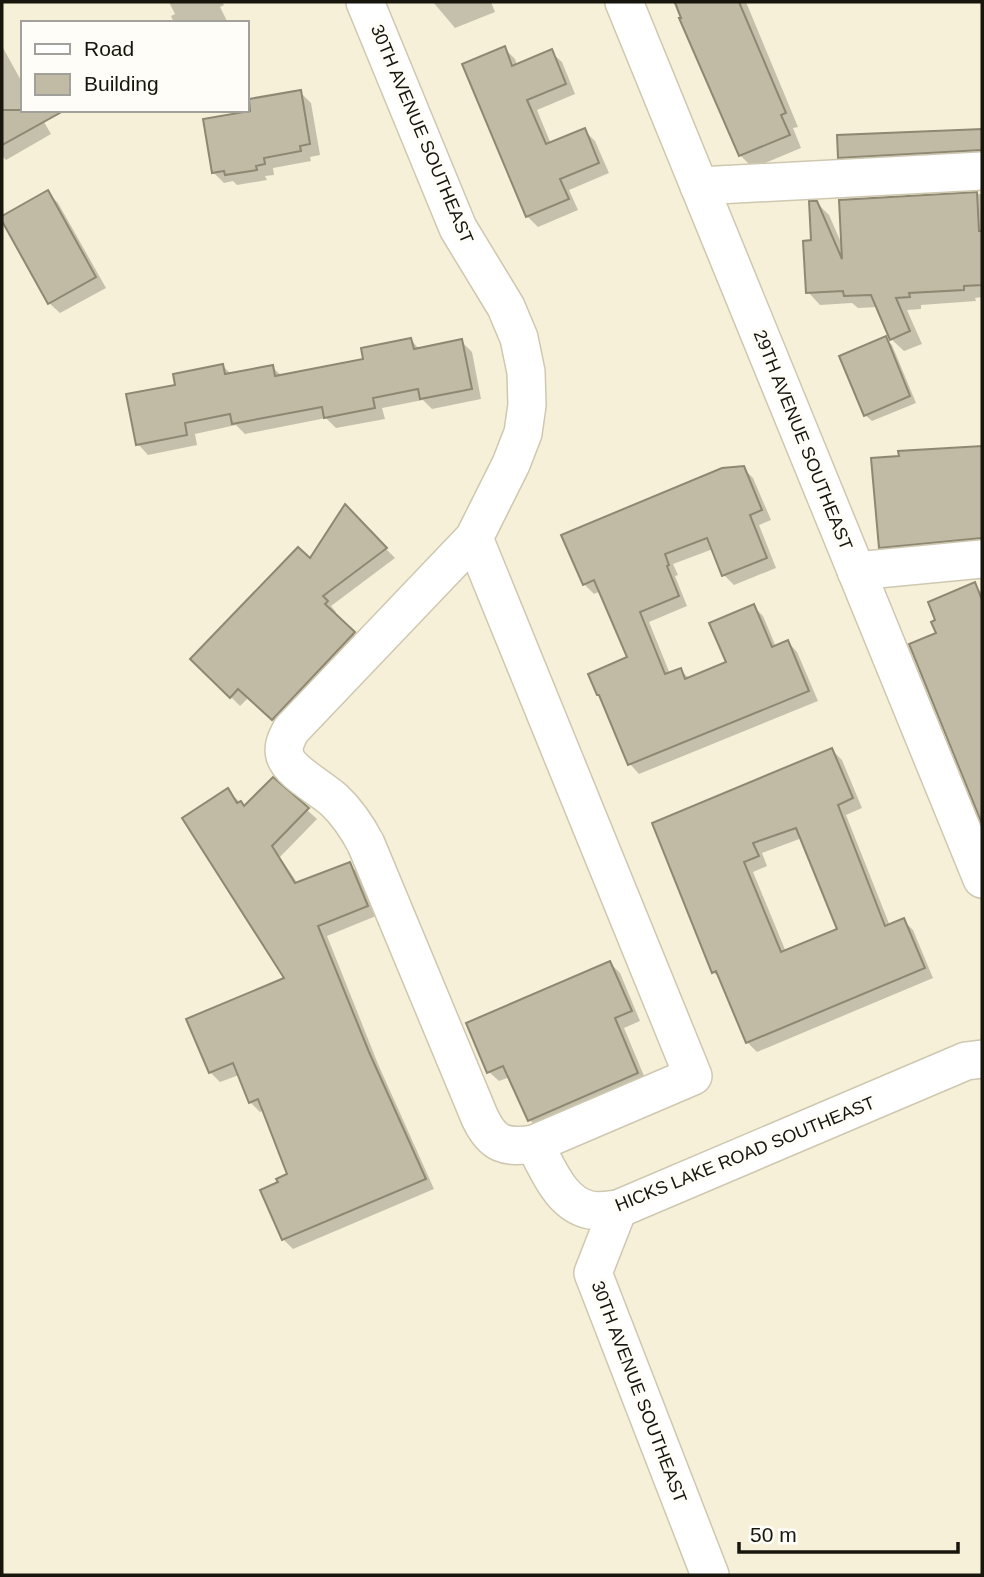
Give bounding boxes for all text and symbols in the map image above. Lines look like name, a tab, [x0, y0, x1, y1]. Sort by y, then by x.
legend	[21, 21, 248, 112]
street label: 30TH AVENUE SOUTHEAST	[367, 22, 477, 246]
text: Road	[84, 37, 134, 60]
text: Building	[84, 72, 159, 95]
street label: 29TH AVENUE SOUTHEAST	[750, 327, 856, 553]
street label: HICKS LAKE ROAD SOUTHEAST	[612, 1093, 878, 1215]
street label: 30TH AVENUE SOUTHEAST	[587, 1278, 691, 1506]
scale bar	[739, 1510, 958, 1554]
text: 50 m	[750, 1523, 797, 1546]

